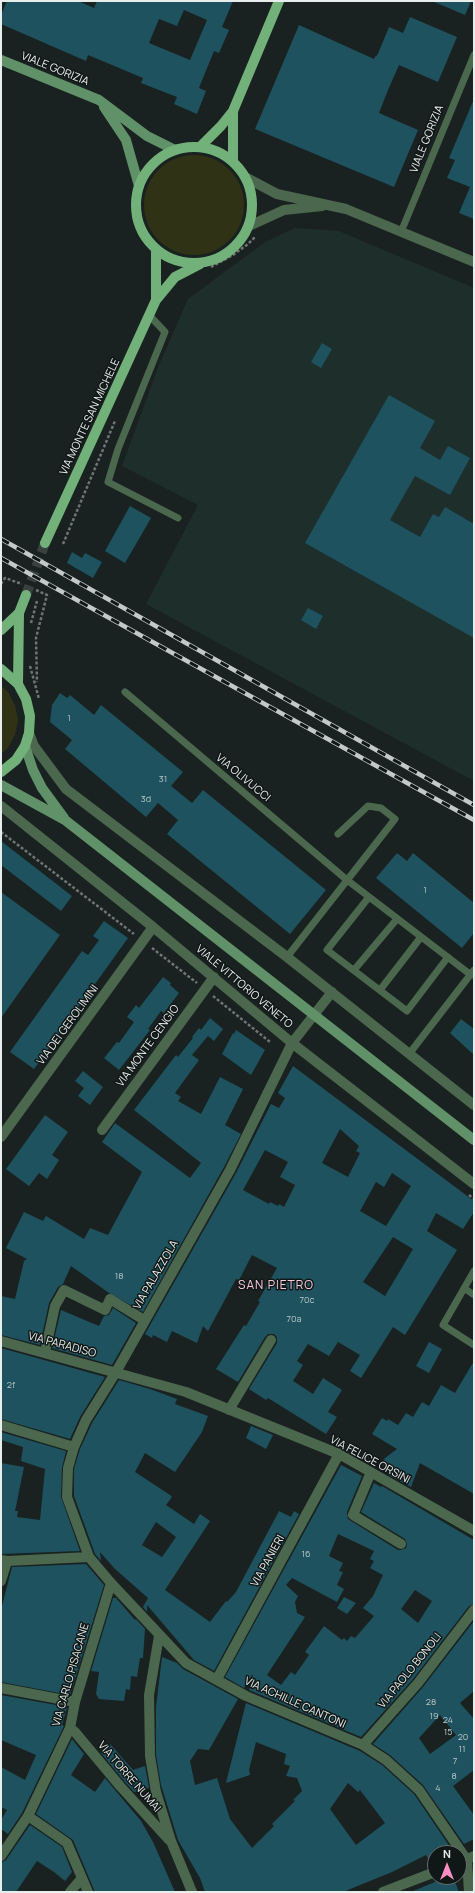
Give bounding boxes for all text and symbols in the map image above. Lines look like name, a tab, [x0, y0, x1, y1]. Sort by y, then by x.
street label: VIALE GORIZIA	[19, 49, 91, 89]
street label: VIALE GORIZIA	[407, 103, 447, 175]
street label: VIA MONTE SAN MICHELE	[57, 357, 123, 477]
house number: 1	[67, 713, 71, 723]
street label: VIA OLIVUCCI	[213, 751, 273, 805]
house number: 31	[159, 774, 167, 784]
house number: 3d	[141, 794, 151, 804]
house number: 1	[423, 885, 427, 895]
street label: VIALE VITTORIO VENETO	[193, 943, 295, 1031]
street label: VIA DEI GEROLIMINI	[35, 982, 101, 1068]
street label: VIA MONTE CENGIO	[114, 1002, 182, 1090]
street label: VIA PALAZZOLA	[131, 1238, 181, 1312]
house number: 18	[115, 1271, 123, 1281]
district label: SAN PIETRO	[238, 1279, 314, 1293]
house number: 70c	[300, 1295, 314, 1305]
house number: 70a	[286, 1314, 302, 1324]
street label: VIA PARADISO	[26, 1330, 98, 1360]
house number: 2f	[7, 1380, 15, 1390]
street label: VIA FELICE ORSINI	[328, 1433, 412, 1487]
street label: VIA PANIERI	[248, 1533, 288, 1589]
house number: 16	[301, 1549, 311, 1559]
street label: VIA CARLO PISACANE	[50, 1622, 92, 1728]
street label: VIA PAOLO BONOLI	[376, 1631, 444, 1711]
street label: VIA ACHILLE CANTONI	[242, 1675, 348, 1731]
house number: 28	[426, 1697, 436, 1707]
house number: 19	[429, 1711, 439, 1721]
house number: 24	[443, 1715, 453, 1725]
house number: 15	[444, 1727, 452, 1737]
house number: 20	[458, 1732, 468, 1742]
street label: VIA TORRE NUMAI	[95, 1739, 163, 1815]
house number: 11	[458, 1744, 466, 1754]
house number: 7	[453, 1756, 457, 1766]
house number: 8	[451, 1771, 457, 1781]
house number: 4	[435, 1783, 441, 1793]
north arrow	[427, 1845, 467, 1885]
text: N	[443, 1846, 451, 1861]

